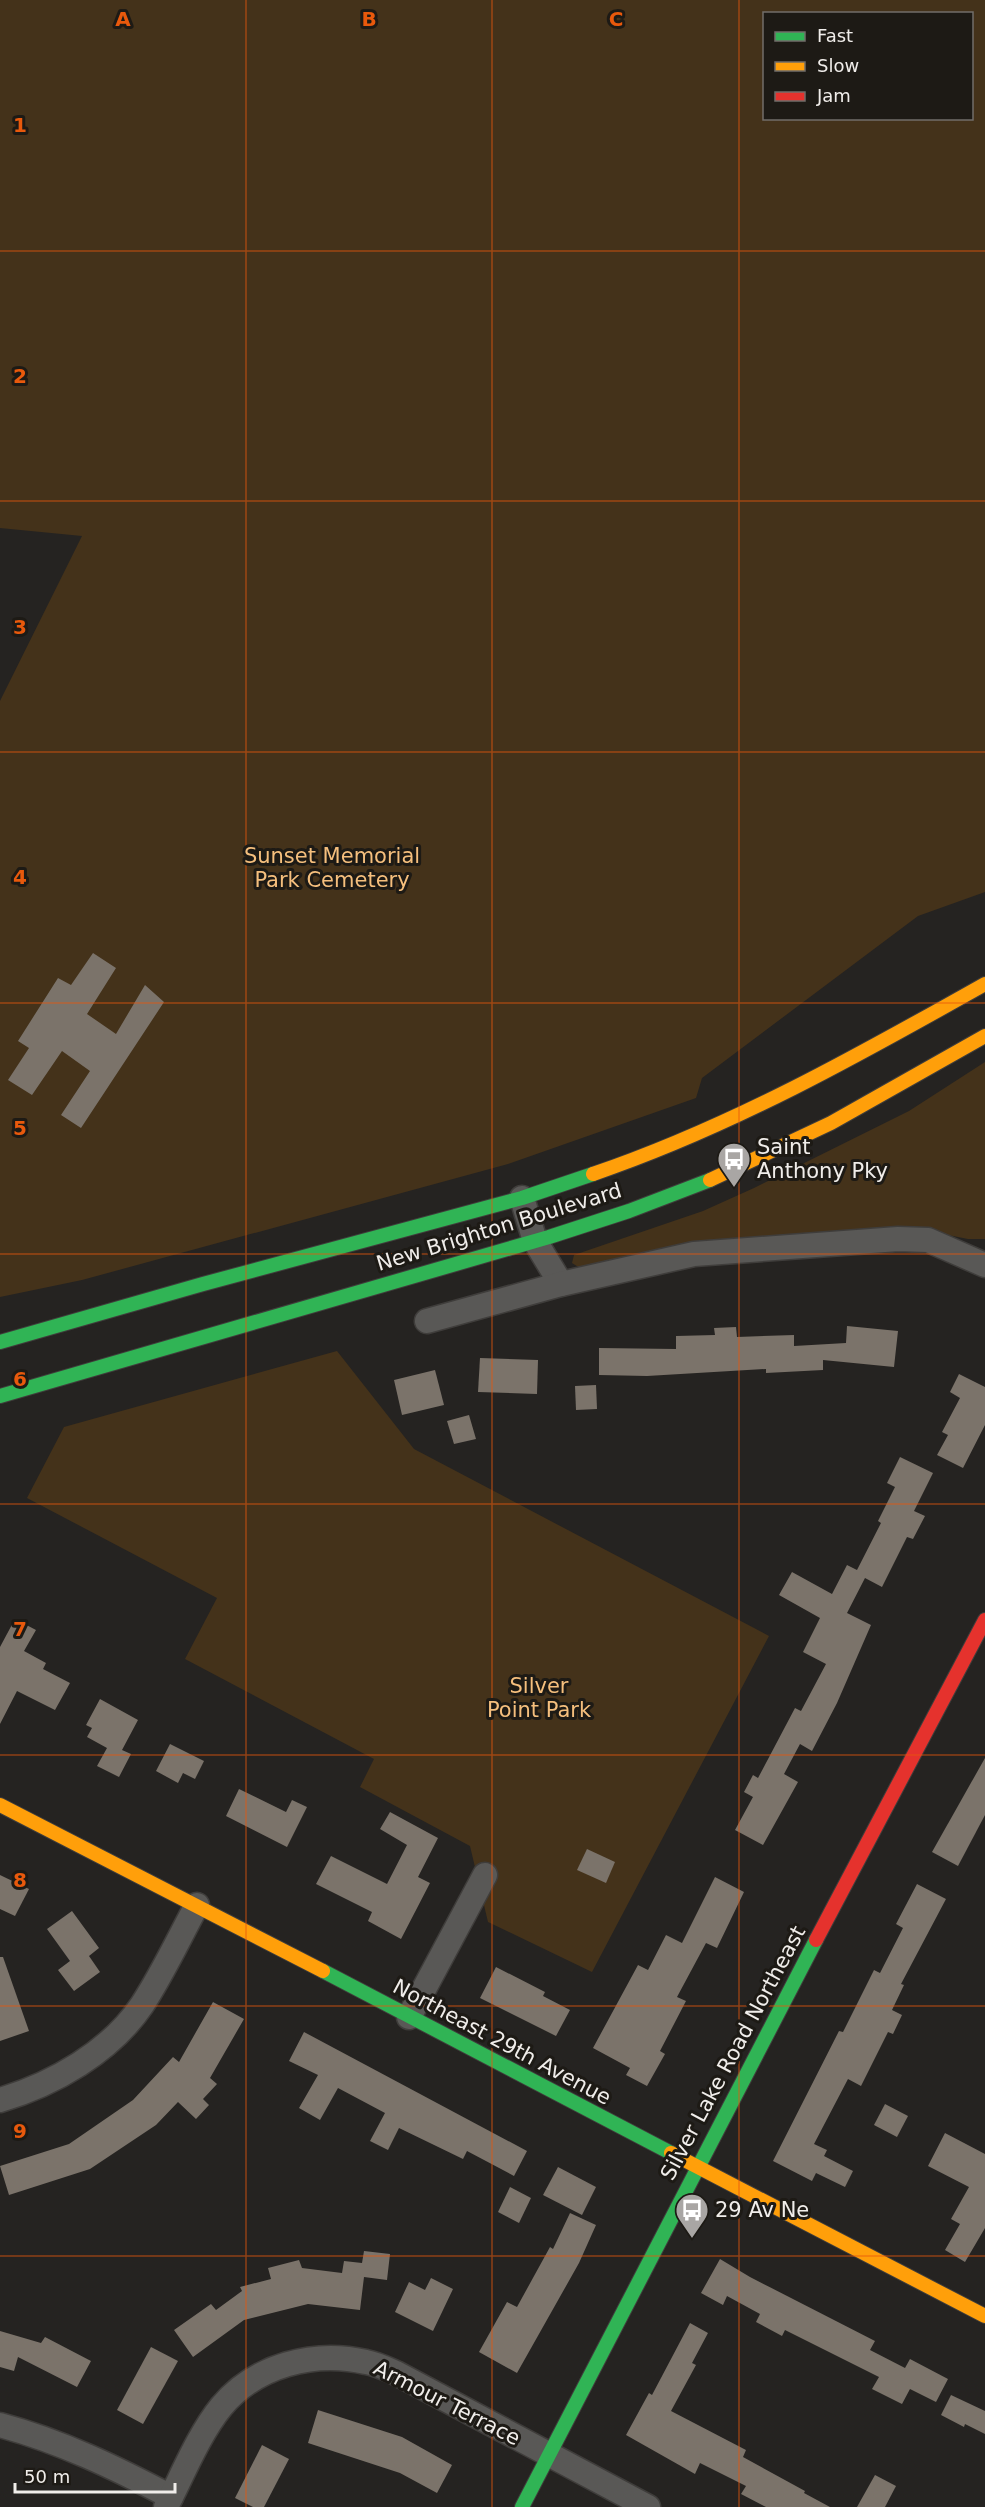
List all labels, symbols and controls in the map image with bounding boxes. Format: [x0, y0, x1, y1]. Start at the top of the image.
text: A [115, 7, 131, 31]
text: B [361, 7, 377, 31]
text: C [609, 7, 623, 31]
legend [763, 12, 973, 120]
text: Fast [817, 25, 853, 46]
text: Slow [817, 55, 859, 76]
text: Jam [816, 85, 851, 106]
text: 1 [13, 113, 27, 137]
text: 2 [13, 364, 27, 388]
text: 3 [13, 615, 27, 639]
park label: Sunset Memorial Park Cemetery [244, 844, 420, 892]
text: 4 [13, 865, 27, 889]
text: 5 [13, 1116, 27, 1140]
place label: Saint Anthony Pky [757, 1135, 888, 1183]
bus stop icon: Saint Anthony Pky [716, 1141, 752, 1188]
street label: New Brighton Boulevard [373, 1178, 625, 1276]
text: 6 [13, 1367, 27, 1391]
text: 7 [13, 1617, 27, 1641]
park label: Silver Point Park [487, 1674, 592, 1722]
text: 8 [13, 1868, 27, 1892]
street label: Silver Lake Road Northeast [656, 1922, 810, 2184]
street label: Northeast 29th Avenue [389, 1974, 615, 2110]
text: 9 [13, 2119, 27, 2143]
bus stop icon: 29 Av Ne [674, 2192, 710, 2239]
place label: 29 Av Ne [715, 2198, 809, 2222]
street label: Armour Terrace [370, 2356, 524, 2450]
scale bar [15, 2456, 176, 2494]
text: 50 m [24, 2466, 70, 2487]

